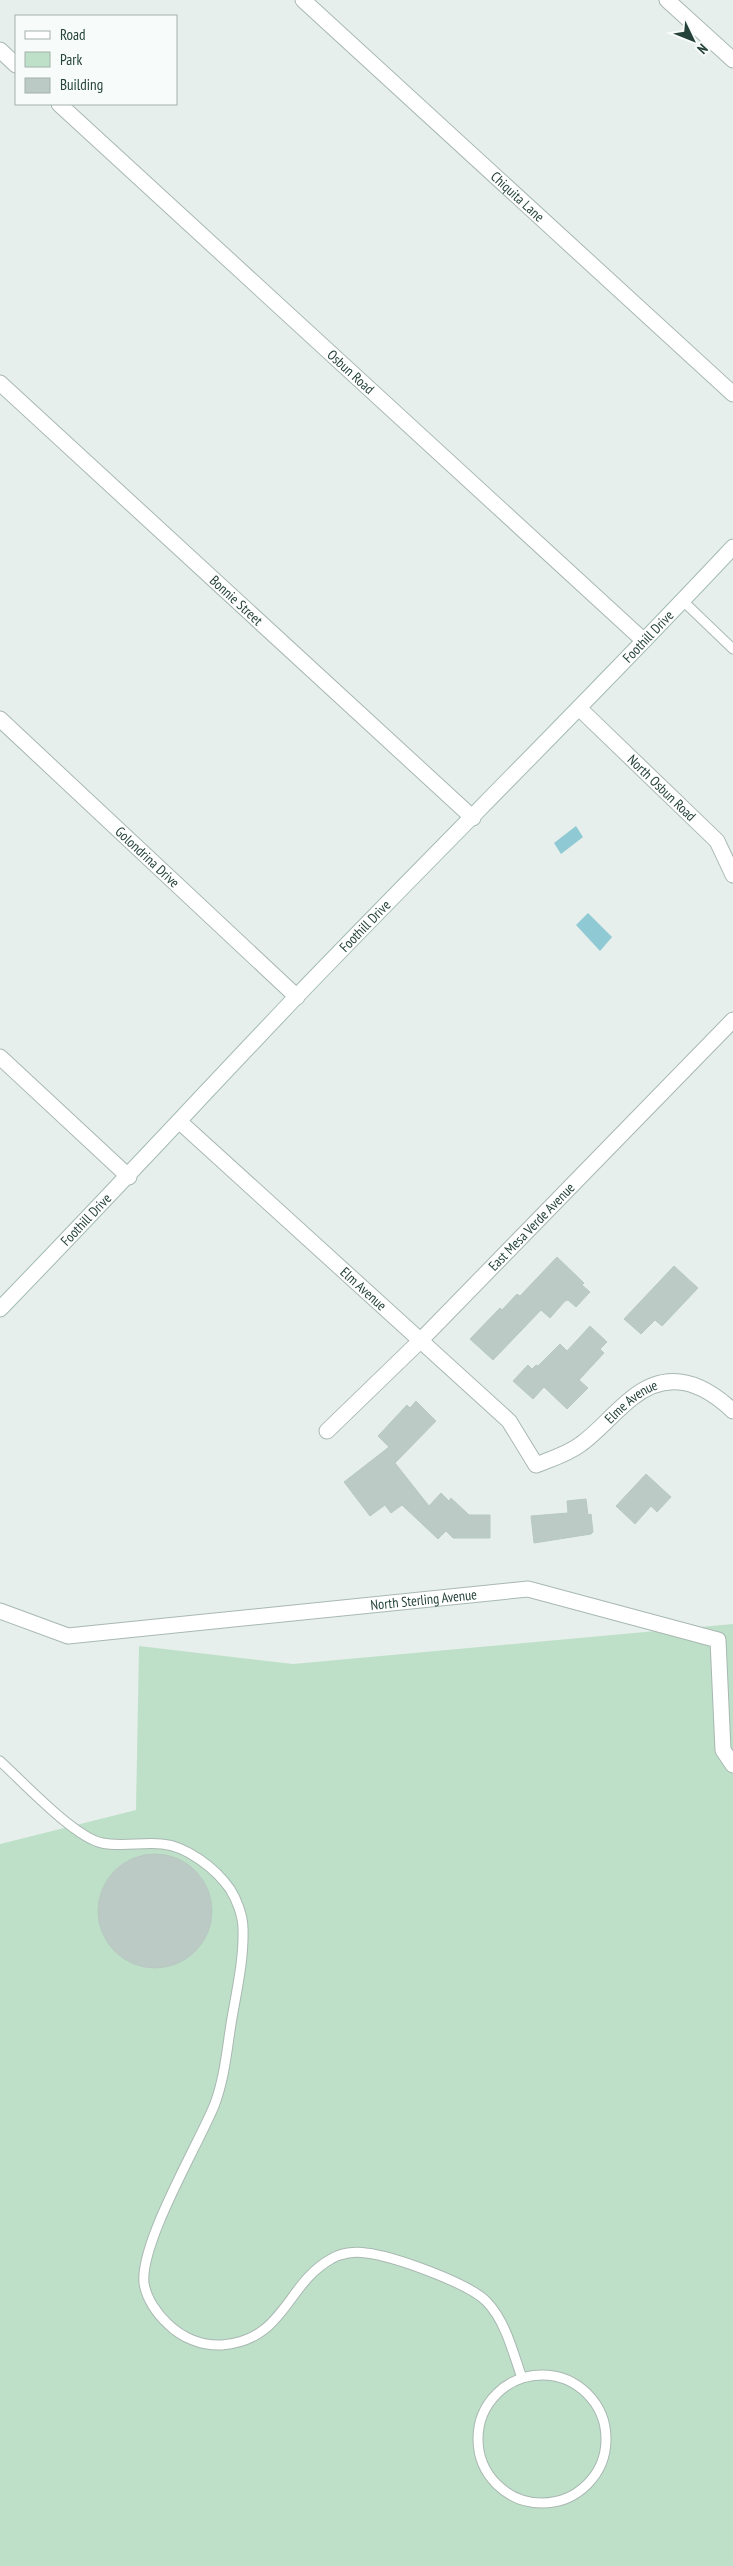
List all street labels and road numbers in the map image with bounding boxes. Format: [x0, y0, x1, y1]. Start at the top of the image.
street label: Chiquita Lane [487, 168, 548, 226]
street label: Osbun Road [323, 346, 378, 398]
street label: Bonnie Street [206, 571, 267, 629]
street label: Foothill Drive [619, 606, 678, 666]
street label: North Osbun Road [624, 751, 700, 825]
street label: Golondrina Drive [112, 823, 184, 892]
street label: Foothill Drive [335, 896, 394, 956]
street label: East Mesa Verde Avenue [484, 1179, 579, 1275]
street label: Foothill Drive [57, 1189, 115, 1250]
street label: Elm Avenue [337, 1263, 391, 1315]
street label: Elme Avenue [601, 1376, 660, 1427]
street label: North Sterling Avenue [370, 1585, 478, 1614]

